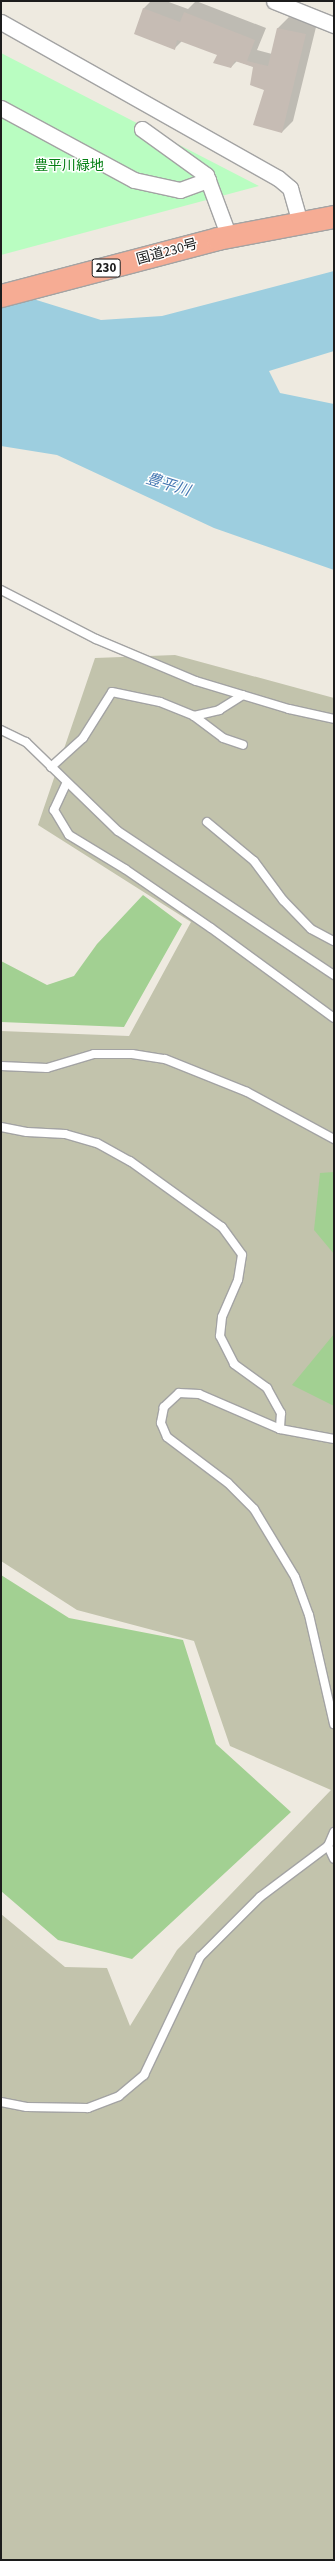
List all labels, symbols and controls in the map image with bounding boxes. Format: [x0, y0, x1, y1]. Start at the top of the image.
park label: 豊平川緑地 [34, 158, 104, 174]
street label: 国道230号 [134, 236, 200, 268]
road number: 230 [91, 257, 121, 279]
water label: 豊平川 [144, 470, 192, 500]

